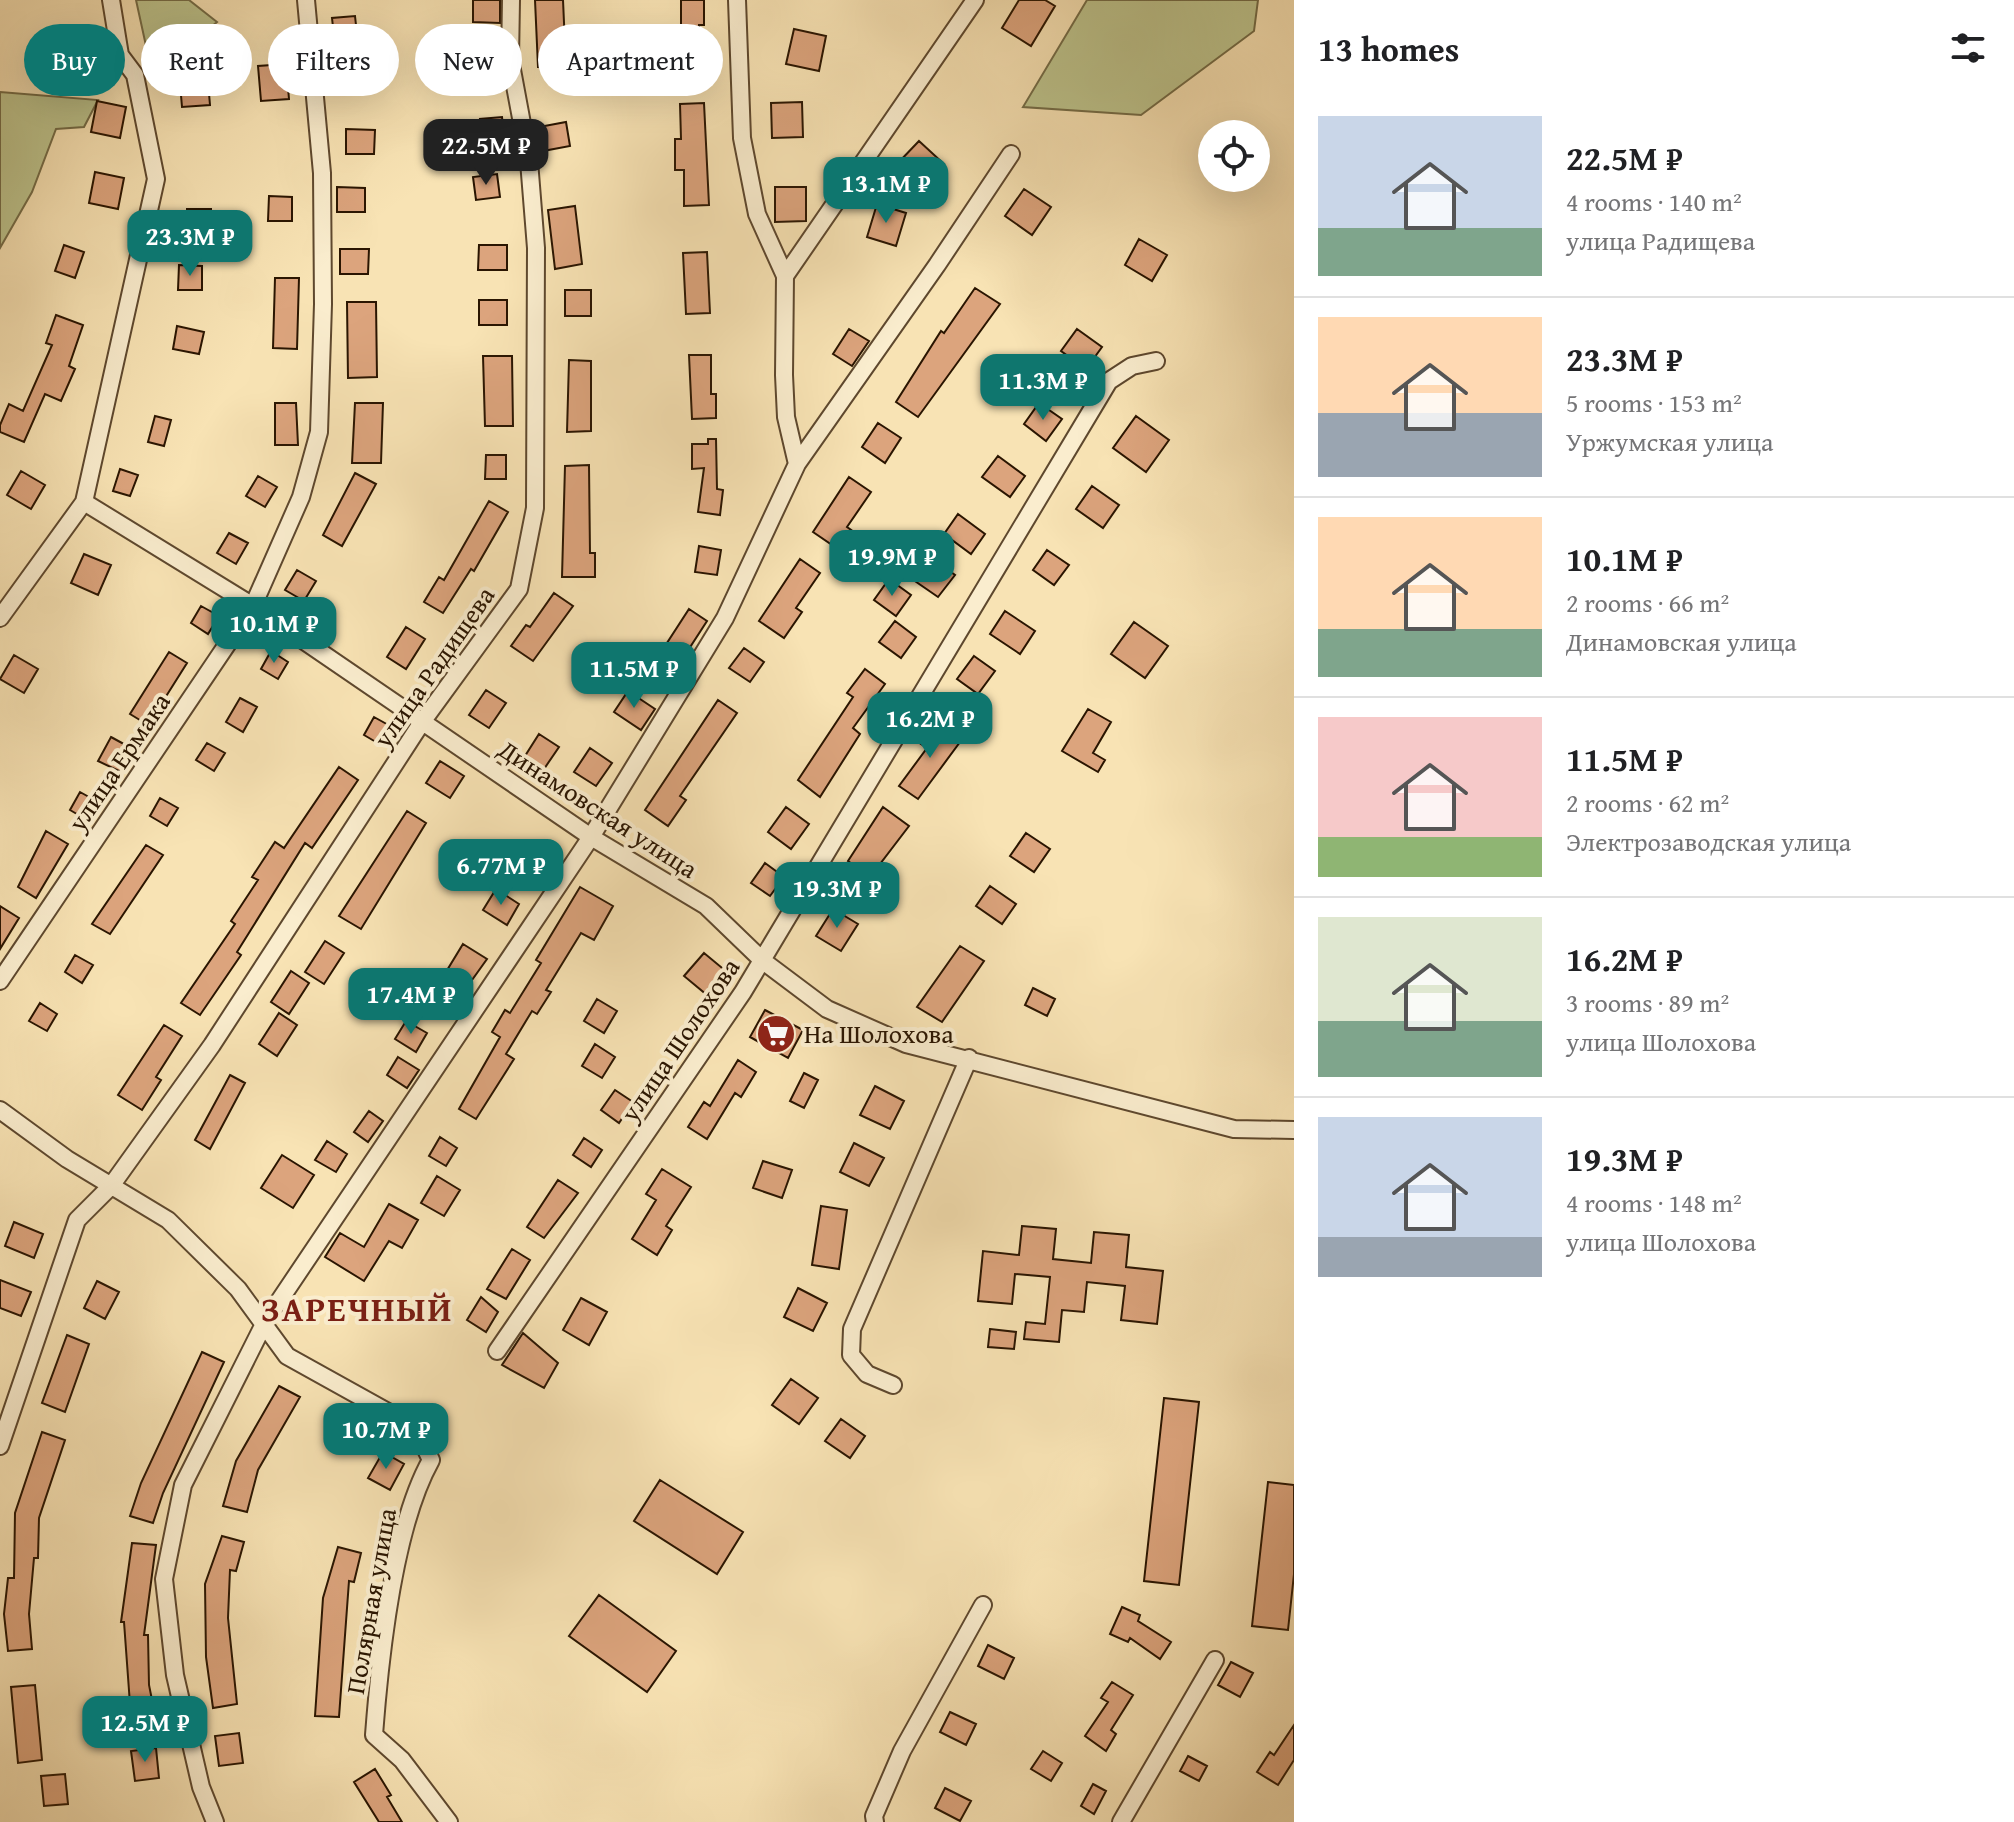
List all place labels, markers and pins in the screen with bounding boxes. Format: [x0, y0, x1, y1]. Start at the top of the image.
pin: 22.5M ₽ [412, 119, 560, 187]
pin: 13.1M ₽ [812, 157, 960, 225]
pin: 23.3M ₽ [116, 210, 264, 278]
pin: 11.3M ₽ [969, 354, 1117, 422]
pin: 19.9M ₽ [818, 530, 966, 598]
pin: 10.1M ₽ [200, 597, 348, 665]
pin: 11.5M ₽ [560, 642, 708, 710]
pin: 16.2M ₽ [856, 692, 1004, 760]
pin: 6.77M ₽ [427, 839, 575, 907]
pin: 19.3M ₽ [763, 862, 911, 930]
pin: 17.4M ₽ [337, 968, 485, 1036]
supermarket icon: На Шолохова [755, 1013, 797, 1055]
place label: На Шолохова [804, 1014, 954, 1053]
pin: 10.7M ₽ [312, 1403, 460, 1471]
pin: 12.5M ₽ [71, 1696, 219, 1764]

